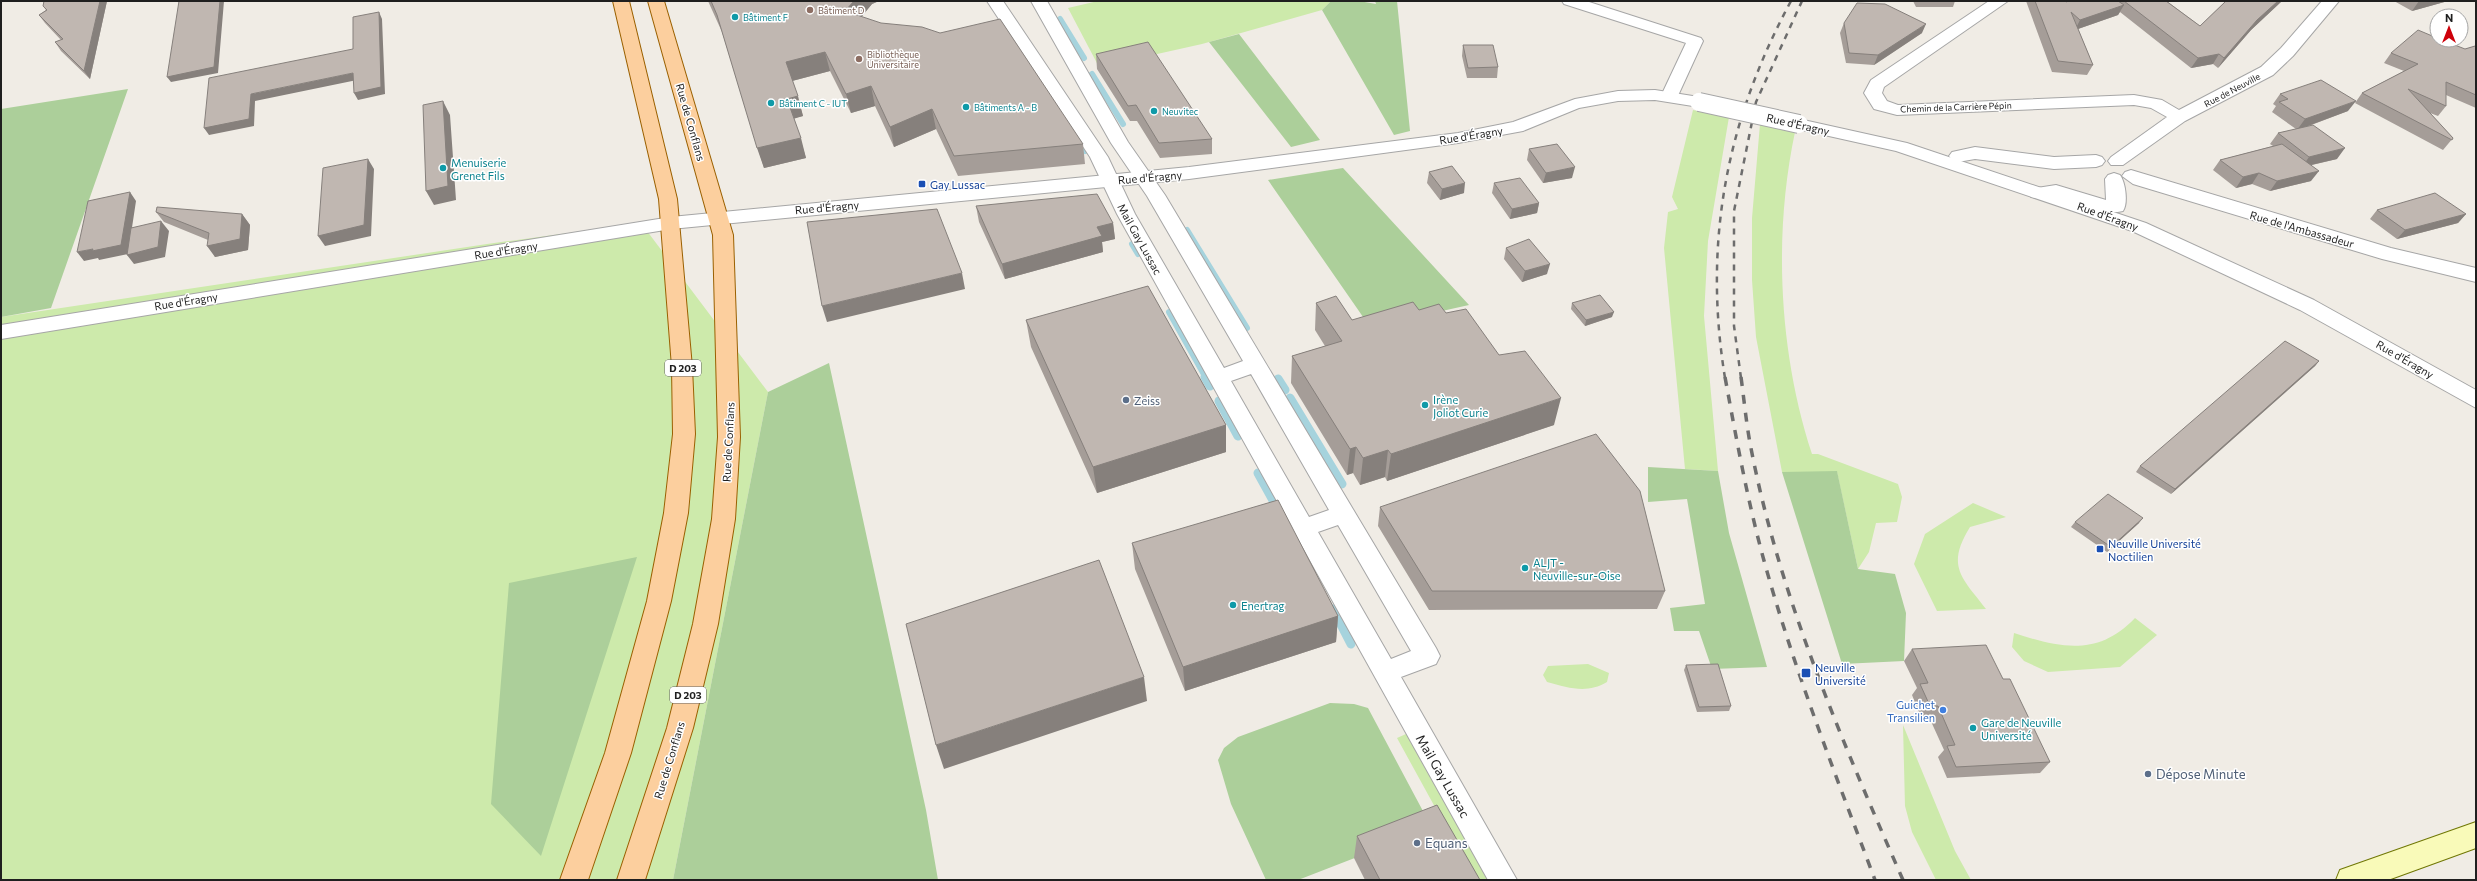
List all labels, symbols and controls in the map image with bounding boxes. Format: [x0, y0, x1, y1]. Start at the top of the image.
marker: Bâtiment D [805, 5, 815, 15]
place label: Bâtiment D [818, 5, 865, 16]
north arrow [2429, 8, 2469, 48]
text: N [2445, 11, 2453, 24]
marker: Bâtiment F [730, 12, 740, 22]
place label: Bâtiment F [743, 12, 788, 23]
place label: Bibliothèque Universitaire [867, 49, 919, 70]
marker: Bibliothèque Universitaire [854, 54, 864, 64]
street label: Rue de Neuville [2202, 70, 2262, 109]
street label: Rue de Conflans [674, 82, 708, 162]
marker: Bâtiment C - IUT [766, 98, 776, 108]
place label: Bâtiment C - IUT [779, 98, 847, 109]
street label: Chemin de la Carrière Pépin [1900, 100, 2012, 114]
marker: Bâtiments A - B [961, 102, 971, 112]
place label: Bâtiments A - B [974, 102, 1037, 113]
marker: Neuvitec [1149, 106, 1159, 116]
place label: Neuvitec [1162, 106, 1199, 117]
street label: Rue d'Éragny [1765, 109, 1831, 138]
street label: Rue d'Éragny [1438, 123, 1504, 146]
place label: Menuiserie Grenet Fils [451, 156, 507, 182]
marker: Menuiserie Grenet Fils [438, 163, 448, 173]
street label: Rue d'Éragny [1117, 167, 1183, 186]
place label: Gay Lussac [930, 178, 985, 191]
marker: Gay Lussac [917, 179, 927, 189]
street label: Rue d'Éragny [794, 197, 860, 216]
street label: Rue d'Éragny [2076, 198, 2141, 233]
street label: Mail Gay Lussac [1115, 201, 1165, 277]
street label: Rue de l'Ambassadeur [2248, 208, 2356, 250]
street label: Rue d'Éragny [473, 238, 539, 261]
street label: Rue d'Éragny [153, 289, 219, 312]
street label: Rue d'Éragny [2374, 336, 2437, 381]
road number: D 203 [665, 360, 701, 376]
place label: Irène Joliot Curie [1433, 393, 1488, 420]
place label: Zeiss [1134, 394, 1160, 407]
marker: Zeiss [1121, 395, 1131, 405]
marker: Irène Joliot Curie [1420, 400, 1430, 410]
street label: Rue de Conflans [719, 402, 737, 482]
place label: Neuville Université Noctilien [2108, 537, 2201, 563]
marker: Neuville Université Noctilien [2095, 544, 2105, 554]
place label: ALJT - Neuville-sur-Oise [1533, 556, 1621, 582]
marker: ALJT - Neuville-sur-Oise [1520, 563, 1530, 573]
place label: Enertrag [1241, 599, 1285, 612]
marker: Enertrag [1228, 600, 1238, 610]
place label: Neuville Université [1815, 661, 1866, 687]
marker: Neuville Université [1800, 667, 1812, 679]
road number: D 203 [670, 687, 706, 703]
place label: Guichet Transilien [1887, 698, 1935, 724]
marker: Guichet Transilien [1938, 705, 1948, 715]
place label: Gare de Neuville Université [1981, 716, 2061, 742]
street label: Rue de Conflans [651, 720, 687, 800]
marker: Gare de Neuville Université [1968, 723, 1978, 733]
street label: Mail Gay Lussac [1413, 732, 1473, 820]
place label: Dépose Minute [2156, 766, 2246, 782]
marker: Dépose Minute [2143, 769, 2153, 779]
place label: Equans [1425, 835, 1468, 851]
marker: Equans [1412, 838, 1422, 848]

